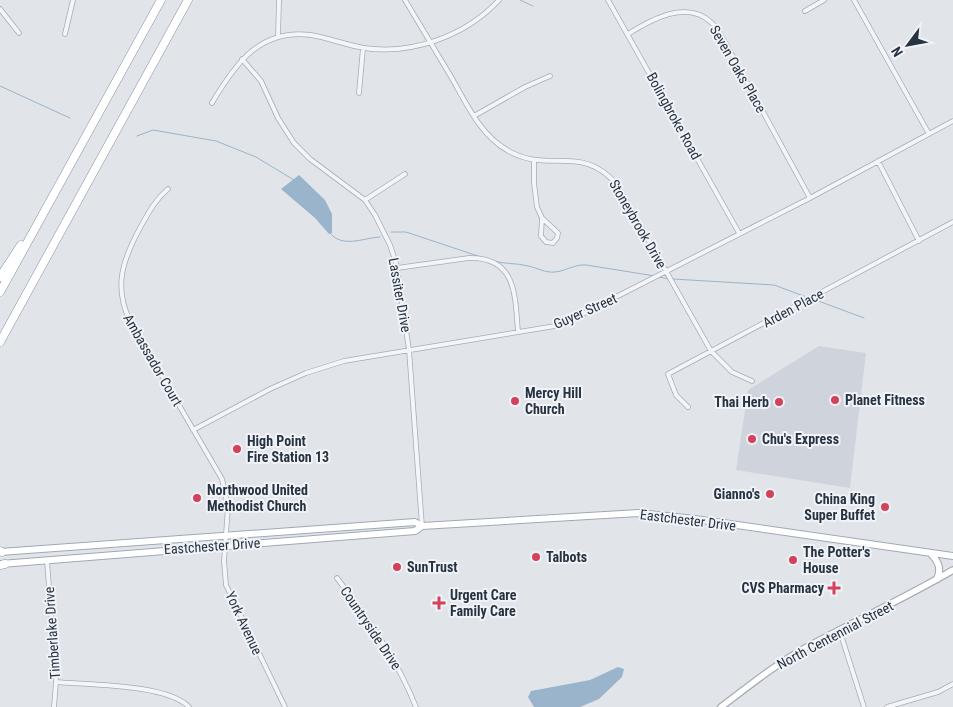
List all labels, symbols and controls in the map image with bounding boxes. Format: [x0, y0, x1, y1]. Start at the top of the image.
north arrow [883, 20, 933, 70]
street label: Seven Oaks Place [707, 23, 770, 116]
text: N [888, 44, 906, 60]
street label: Bolingbroke Road [644, 70, 704, 162]
street label: Stoneybrook Drive [606, 177, 670, 272]
street label: Lassiter Drive [386, 256, 415, 334]
street label: Arden Place [760, 285, 826, 331]
street label: Guyer Street [551, 290, 619, 332]
street label: Ambassador Court [120, 311, 186, 409]
place label: Mercy Hill Church [525, 385, 582, 417]
place label: Planet Fitness [845, 392, 925, 408]
place label: Thai Herb [714, 394, 769, 410]
marker: Planet Fitness [829, 394, 841, 406]
marker: Mercy Hill Church [509, 395, 521, 407]
marker: Thai Herb [773, 396, 785, 408]
place label: Chu's Express [762, 431, 839, 447]
place label: High Point Fire Station 13 [247, 433, 329, 465]
marker: Chu's Express [746, 433, 758, 445]
marker: High Point Fire Station 13 [231, 443, 243, 455]
place label: Northwood United Methodist Church [207, 482, 308, 514]
place label: Gianno's [714, 486, 760, 502]
marker: Gianno's [764, 488, 776, 500]
place label: China King Super Buffet [804, 491, 875, 523]
marker: Northwood United Methodist Church [191, 492, 203, 504]
marker: China King Super Buffet [879, 501, 891, 513]
street label: Eastchester Drive [639, 506, 737, 534]
street label: Eastchester Drive [163, 535, 261, 557]
place label: The Potter's House [803, 544, 870, 576]
place label: Talbots [546, 549, 587, 565]
marker: Talbots [530, 551, 542, 563]
marker: The Potter's House [787, 554, 799, 566]
place label: SunTrust [407, 559, 458, 575]
marker: SunTrust [391, 561, 403, 573]
place label: CVS Pharmacy [741, 580, 825, 596]
marker: CVS Pharmacy [828, 582, 840, 594]
street label: Countryside Drive [337, 583, 405, 673]
street label: Timberlake Drive [41, 586, 63, 680]
place label: Urgent Care Family Care [450, 587, 517, 619]
street label: York Avenue [222, 589, 266, 658]
marker: Urgent Care Family Care [432, 596, 446, 610]
street label: North Centennial Street [774, 598, 896, 672]

